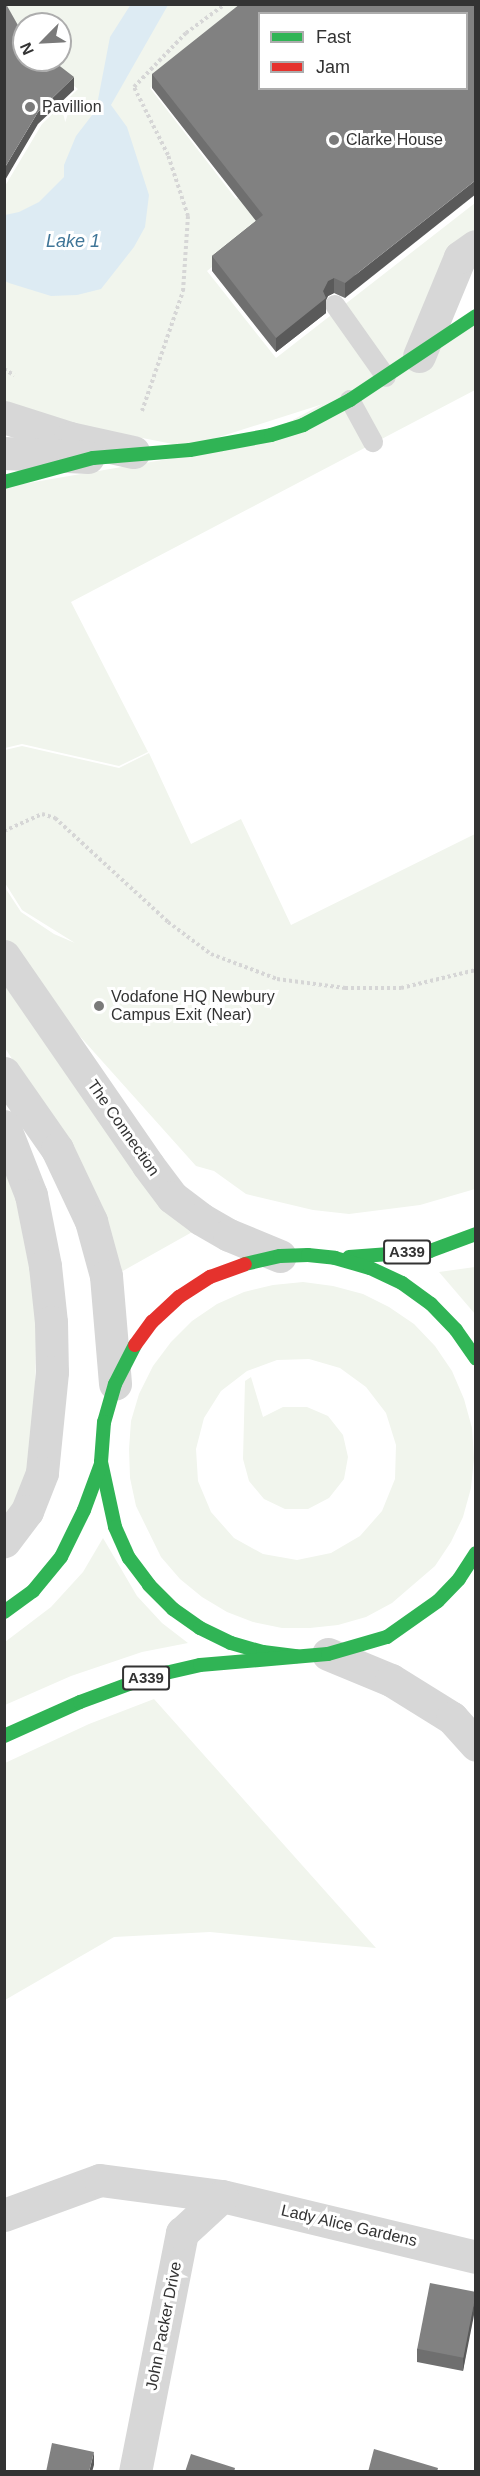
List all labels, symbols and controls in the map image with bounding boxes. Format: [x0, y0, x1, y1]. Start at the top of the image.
north arrow [12, 12, 72, 72]
legend [258, 12, 468, 90]
text: Fast [316, 27, 351, 47]
text: N [17, 40, 37, 57]
text: Jam [316, 57, 350, 77]
place label: Pavillion [42, 97, 102, 117]
marker: Pavillion [23, 100, 37, 114]
place label: Clarke House [346, 130, 443, 150]
marker: Clarke House [327, 133, 341, 147]
water label: Lake 1 [46, 230, 100, 252]
place label: Vodafone HQ Newbury Campus Exit (Near) [111, 987, 275, 1025]
marker: Vodafone HQ Newbury Campus Exit (Near) [92, 999, 106, 1013]
street label: The Connection [83, 1076, 163, 1180]
road number: A339 [383, 1240, 431, 1264]
road number: A339 [122, 1666, 170, 1690]
street label: Lady Alice Gardens [279, 2201, 419, 2251]
street label: John Packer Drive [142, 2260, 186, 2392]

